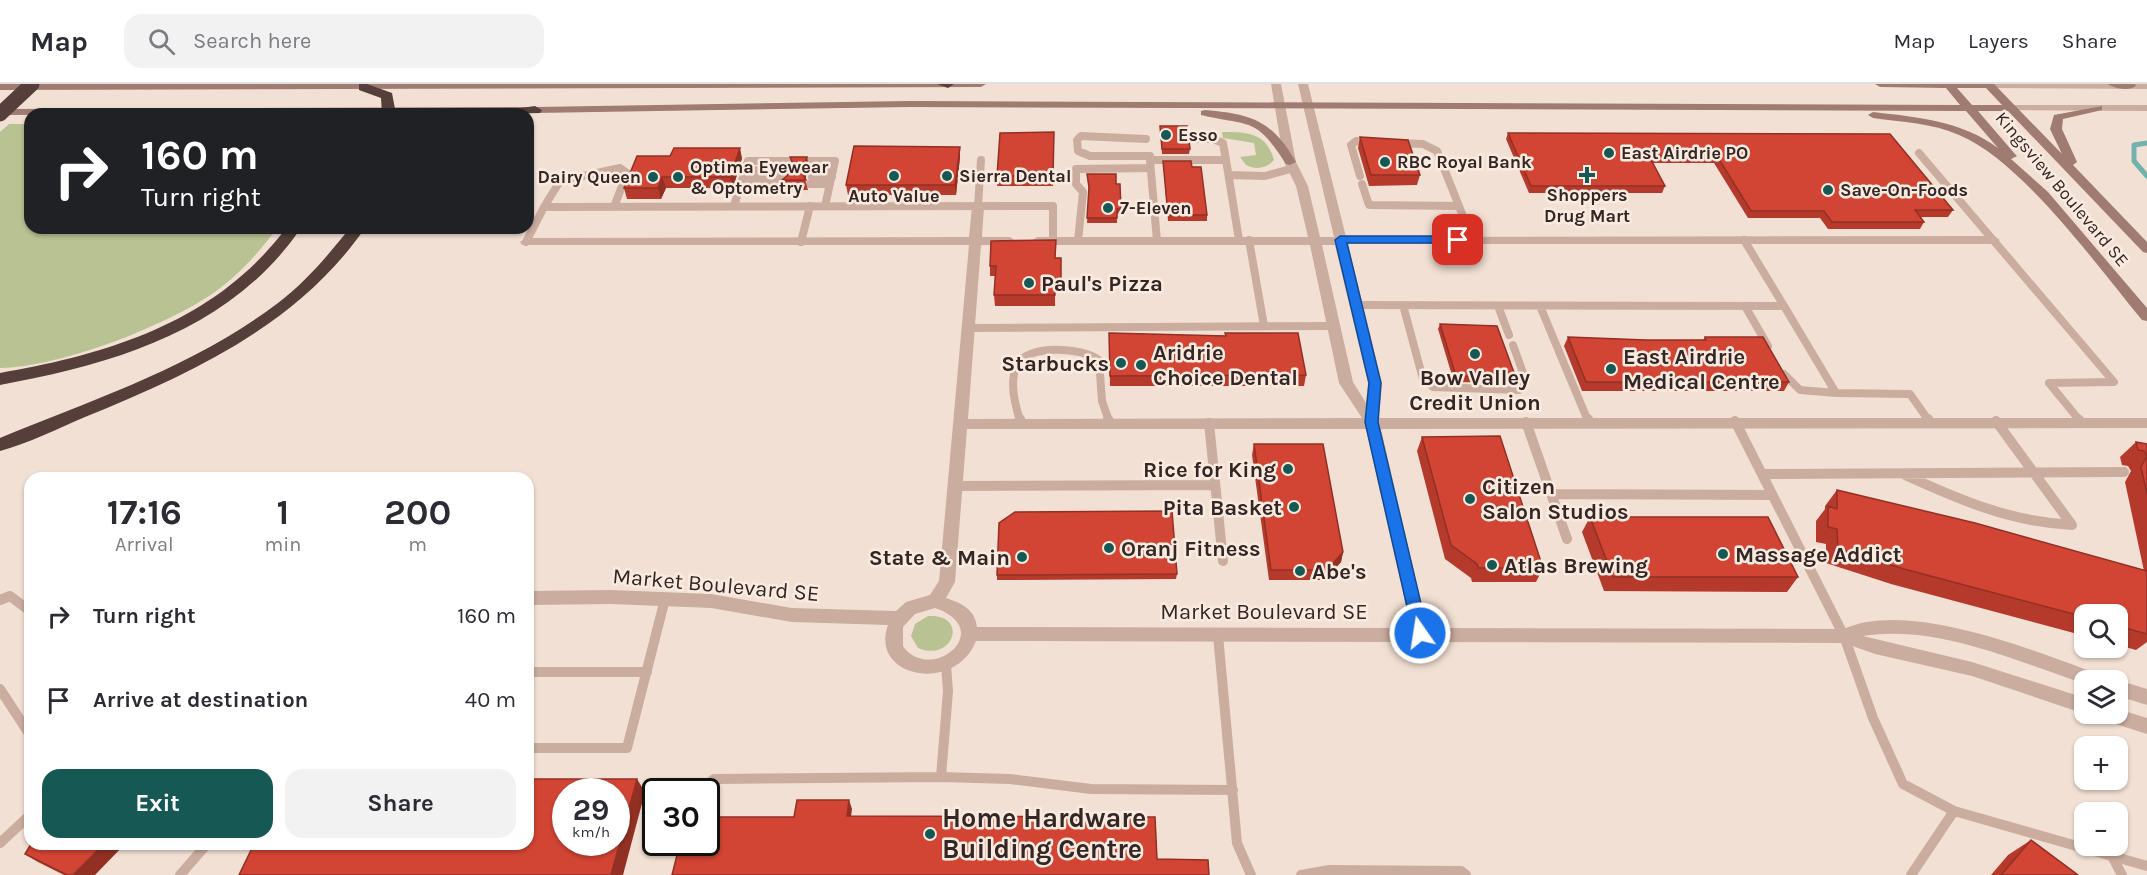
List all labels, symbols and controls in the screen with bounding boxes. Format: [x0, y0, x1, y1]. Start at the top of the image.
search box [124, 14, 544, 68]
text: Map [30, 25, 88, 58]
icon: search [145, 25, 178, 58]
text: Search here [193, 28, 311, 54]
text: Map [1893, 29, 1935, 53]
text: Layers [1968, 29, 2029, 53]
text: Share [2062, 29, 2117, 53]
street label: Kingsview Boulevard SE [1991, 107, 2133, 271]
place label: Esso [1178, 124, 1218, 146]
marker: Esso [1159, 128, 1173, 142]
text: 160 m [141, 130, 259, 180]
icon: right [42, 132, 120, 210]
place label: East Airdrie PO [1621, 142, 1748, 164]
marker: East Airdrie PO [1602, 146, 1616, 160]
place label: RBC Royal Bank [1397, 151, 1532, 173]
marker: RBC Royal Bank [1378, 155, 1392, 169]
place label: Optima Eyewear & Optometry [690, 156, 828, 199]
place label: Sierra Dental [959, 165, 1071, 187]
place label: Dairy Queen [538, 166, 641, 188]
marker: Shoppers Drug Mart [1580, 168, 1594, 182]
marker: Auto Value [887, 169, 901, 183]
marker: Sierra Dental [940, 169, 954, 183]
marker: Dairy Queen [646, 170, 660, 184]
marker: Optima Eyewear & Optometry [671, 170, 685, 184]
place label: Save-On-Foods [1840, 179, 1968, 201]
text: Turn right [141, 181, 261, 213]
marker: Save-On-Foods [1821, 183, 1835, 197]
place label: Shoppers Drug Mart [1544, 184, 1630, 227]
place label: Auto Value [848, 185, 940, 207]
place label: 7-Eleven [1120, 197, 1191, 219]
marker: 7-Eleven [1101, 201, 1115, 215]
pin [1432, 214, 1483, 265]
icon: arrive [1441, 223, 1474, 256]
place label: Paul's Pizza [1041, 271, 1163, 297]
marker: Paul's Pizza [1022, 276, 1036, 290]
place label: Aridrie Choice Dental [1153, 340, 1298, 391]
place label: East Airdrie Medical Centre [1623, 344, 1780, 395]
marker: Bow Valley Credit Union [1468, 347, 1482, 361]
place label: Starbucks [1001, 351, 1109, 377]
marker: Starbucks [1114, 356, 1128, 370]
marker: Aridrie Choice Dental [1134, 358, 1148, 372]
marker: East Airdrie Medical Centre [1604, 362, 1618, 376]
place label: Bow Valley Credit Union [1409, 365, 1541, 416]
place label: Rice for King [1143, 457, 1276, 483]
marker: Rice for King [1281, 462, 1295, 476]
place label: Citizen Salon Studios [1482, 474, 1629, 525]
text: 17:16 [107, 491, 182, 533]
text: 1 [276, 491, 289, 533]
text: 200 [384, 491, 451, 533]
marker: Citizen Salon Studios [1463, 492, 1477, 506]
place label: Pita Basket [1163, 495, 1282, 521]
marker: Pita Basket [1287, 500, 1301, 514]
text: Arrival [115, 533, 174, 556]
text: min [265, 533, 301, 556]
text: m [408, 533, 427, 556]
place label: Oranj Fitness [1121, 536, 1261, 562]
marker: Oranj Fitness [1102, 541, 1116, 555]
place label: Massage Addict [1735, 542, 1902, 568]
place label: State & Main [869, 545, 1010, 571]
marker: Massage Addict [1716, 547, 1730, 561]
marker: State & Main [1015, 550, 1029, 564]
place label: Atlas Brewing [1504, 553, 1648, 579]
marker: Atlas Brewing [1485, 558, 1499, 572]
place label: Abe's [1312, 559, 1366, 585]
street label: Market Boulevard SE [611, 563, 820, 607]
marker: Abe's [1293, 564, 1307, 578]
street label: Market Boulevard SE [1160, 599, 1368, 625]
icon: right [42, 600, 75, 633]
position arrow [1388, 601, 1452, 665]
text: Turn right [93, 603, 196, 629]
text: 160 m [457, 603, 516, 629]
map controls [2074, 604, 2128, 856]
button: search [2074, 604, 2128, 658]
button: layers [2074, 670, 2128, 724]
icon: arrive [42, 684, 75, 717]
text: Arrive at destination [93, 687, 308, 713]
text: 40 m [465, 687, 516, 713]
button: + [2074, 736, 2128, 790]
button: Exit [42, 769, 273, 838]
button: Share [285, 769, 516, 838]
speed limit sign: 30 [642, 778, 720, 856]
text: 29 [573, 792, 609, 828]
place label: Home Hardware Building Centre [942, 802, 1146, 865]
button: − [2074, 802, 2128, 856]
text: km/h [572, 823, 610, 841]
marker: Home Hardware Building Centre [923, 827, 937, 841]

